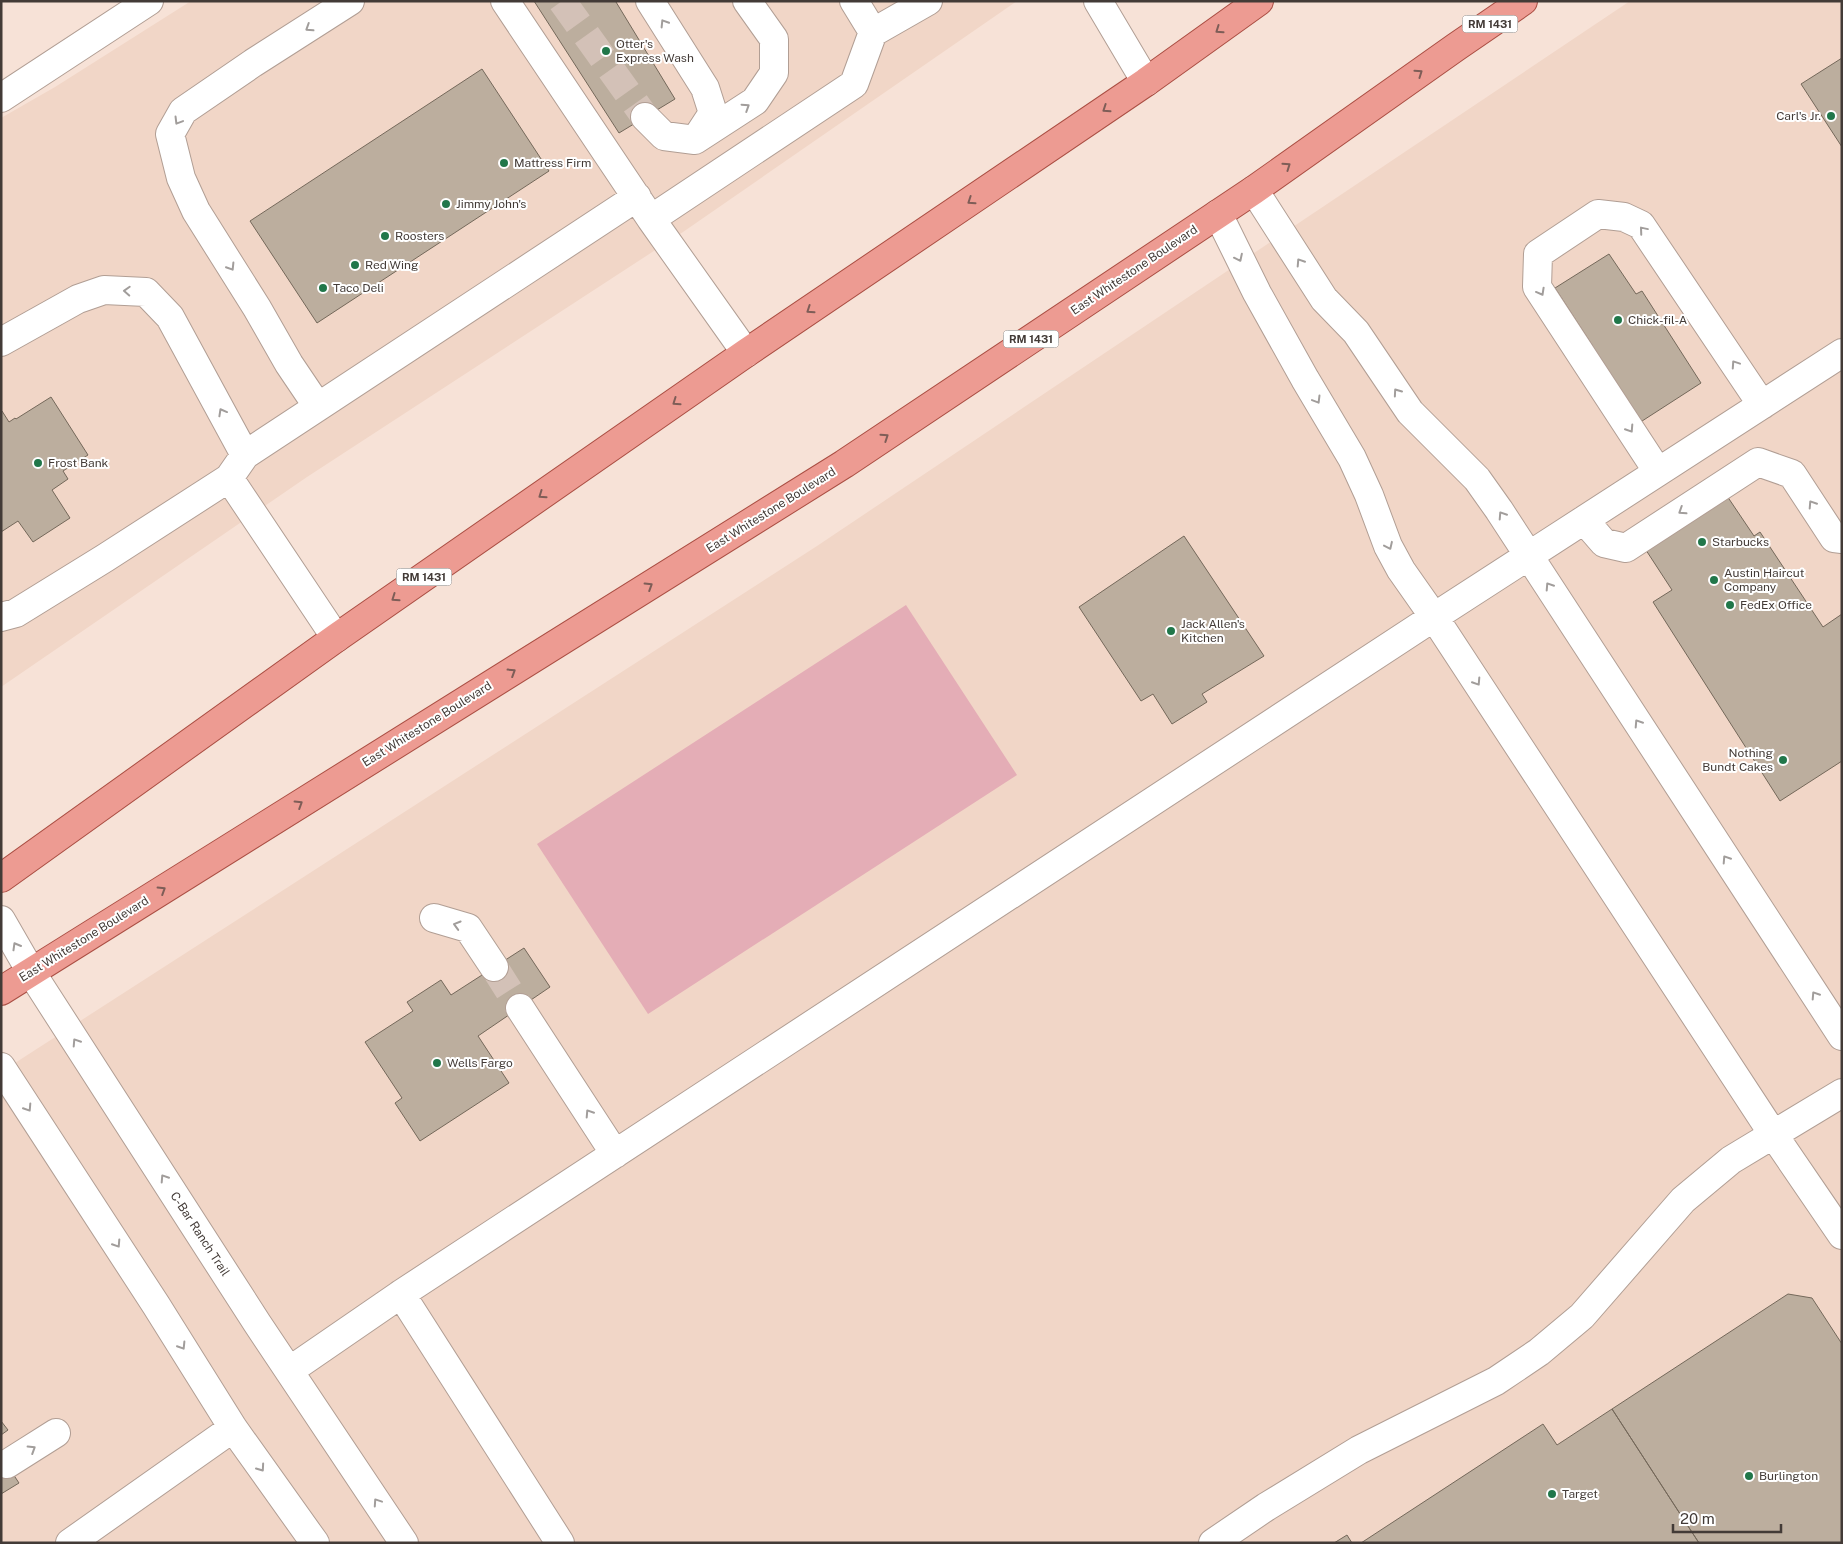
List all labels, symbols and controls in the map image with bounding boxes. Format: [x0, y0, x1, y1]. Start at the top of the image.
road number: RM 1431 [1462, 15, 1518, 32]
one-way arrow [661, 19, 670, 29]
one-way arrow [305, 21, 314, 31]
one-way arrow [1216, 24, 1225, 32]
place label: Otter's Express Wash [616, 37, 694, 65]
marker: Otter's Express Wash [600, 45, 612, 57]
one-way arrow [1413, 70, 1423, 79]
one-way arrow [1102, 103, 1112, 112]
one-way arrow [740, 104, 749, 114]
place label: Carl's Jr. [1776, 109, 1821, 123]
marker: Carl's Jr. [1825, 110, 1837, 122]
one-way arrow [174, 116, 184, 125]
place label: Mattress Firm [514, 156, 591, 170]
marker: Mattress Firm [498, 157, 510, 169]
one-way arrow [1281, 163, 1290, 173]
one-way arrow [968, 195, 977, 204]
place label: Jimmy John's [456, 197, 526, 211]
marker: Jimmy John's [440, 198, 452, 210]
street label: East Whitestone Boulevard [1068, 222, 1200, 318]
one-way arrow [1640, 227, 1649, 236]
place label: Roosters [395, 229, 444, 243]
marker: Roosters [379, 230, 391, 242]
one-way arrow [1233, 253, 1244, 262]
place label: Red Wing [365, 258, 418, 272]
one-way arrow [1297, 258, 1307, 267]
marker: Red Wing [349, 259, 361, 271]
one-way arrow [225, 261, 234, 270]
place label: Taco Deli [333, 281, 384, 295]
marker: Taco Deli [317, 282, 329, 294]
one-way arrow [122, 286, 130, 296]
one-way arrow [1535, 287, 1545, 296]
one-way arrow [806, 304, 816, 313]
place label: Chick-fil-A [1628, 313, 1688, 327]
marker: Chick-fil-A [1612, 314, 1624, 326]
road number: RM 1431 [1004, 330, 1058, 348]
one-way arrow [1732, 361, 1741, 370]
one-way arrow [1394, 388, 1403, 398]
one-way arrow [1311, 395, 1321, 404]
one-way arrow [672, 396, 682, 405]
one-way arrow [218, 409, 228, 418]
one-way arrow [1623, 423, 1633, 432]
one-way arrow [879, 434, 888, 443]
place label: Frost Bank [48, 456, 109, 470]
marker: Frost Bank [32, 457, 44, 469]
street label: East Whitestone Boulevard [704, 464, 838, 556]
one-way arrow [539, 489, 548, 498]
one-way arrow [1808, 500, 1818, 509]
one-way arrow [1678, 505, 1687, 515]
one-way arrow [1499, 511, 1508, 520]
place label: Starbucks [1712, 535, 1769, 549]
marker: Starbucks [1696, 536, 1708, 548]
one-way arrow [1382, 541, 1393, 550]
place label: Austin Haircut Company [1724, 566, 1805, 594]
road number: RM 1431 [396, 568, 452, 586]
marker: Austin Haircut Company [1708, 574, 1720, 586]
one-way arrow [644, 582, 653, 592]
one-way arrow [1546, 583, 1555, 592]
one-way arrow [391, 592, 400, 601]
place label: FedEx Office [1740, 598, 1812, 612]
marker: FedEx Office [1724, 599, 1736, 611]
place label: Jack Allen's Kitchen [1181, 617, 1245, 645]
marker: Jack Allen's Kitchen [1165, 625, 1177, 637]
one-way arrow [506, 668, 515, 678]
one-way arrow [1471, 676, 1480, 686]
street label: East Whitestone Boulevard [360, 678, 494, 770]
one-way arrow [1634, 719, 1644, 728]
place label: Nothing Bundt Cakes [1702, 746, 1773, 774]
marker: Nothing Bundt Cakes [1777, 754, 1789, 766]
one-way arrow [294, 800, 303, 810]
one-way arrow [1723, 855, 1733, 864]
one-way arrow [156, 887, 165, 896]
street label: East Whitestone Boulevard [17, 893, 151, 985]
one-way arrow [452, 920, 461, 931]
one-way arrow [13, 942, 23, 951]
one-way arrow [1812, 991, 1821, 1000]
one-way arrow [73, 1038, 83, 1047]
place label: Wells Fargo [447, 1056, 513, 1070]
marker: Wells Fargo [431, 1057, 443, 1069]
one-way arrow [22, 1102, 31, 1112]
one-way arrow [586, 1109, 595, 1119]
one-way arrow [161, 1175, 170, 1184]
street label: C-Bar Ranch Trail [168, 1189, 233, 1279]
one-way arrow [110, 1239, 120, 1248]
one-way arrow [176, 1340, 185, 1350]
one-way arrow [26, 1446, 35, 1455]
one-way arrow [255, 1462, 265, 1471]
place label: Burlington [1759, 1469, 1818, 1483]
marker: Burlington [1743, 1470, 1755, 1482]
place label: Target [1562, 1487, 1598, 1501]
marker: Target [1546, 1488, 1558, 1500]
one-way arrow [374, 1498, 383, 1508]
scale bar [1673, 1502, 1780, 1534]
text: 20 m [1680, 1510, 1715, 1527]

